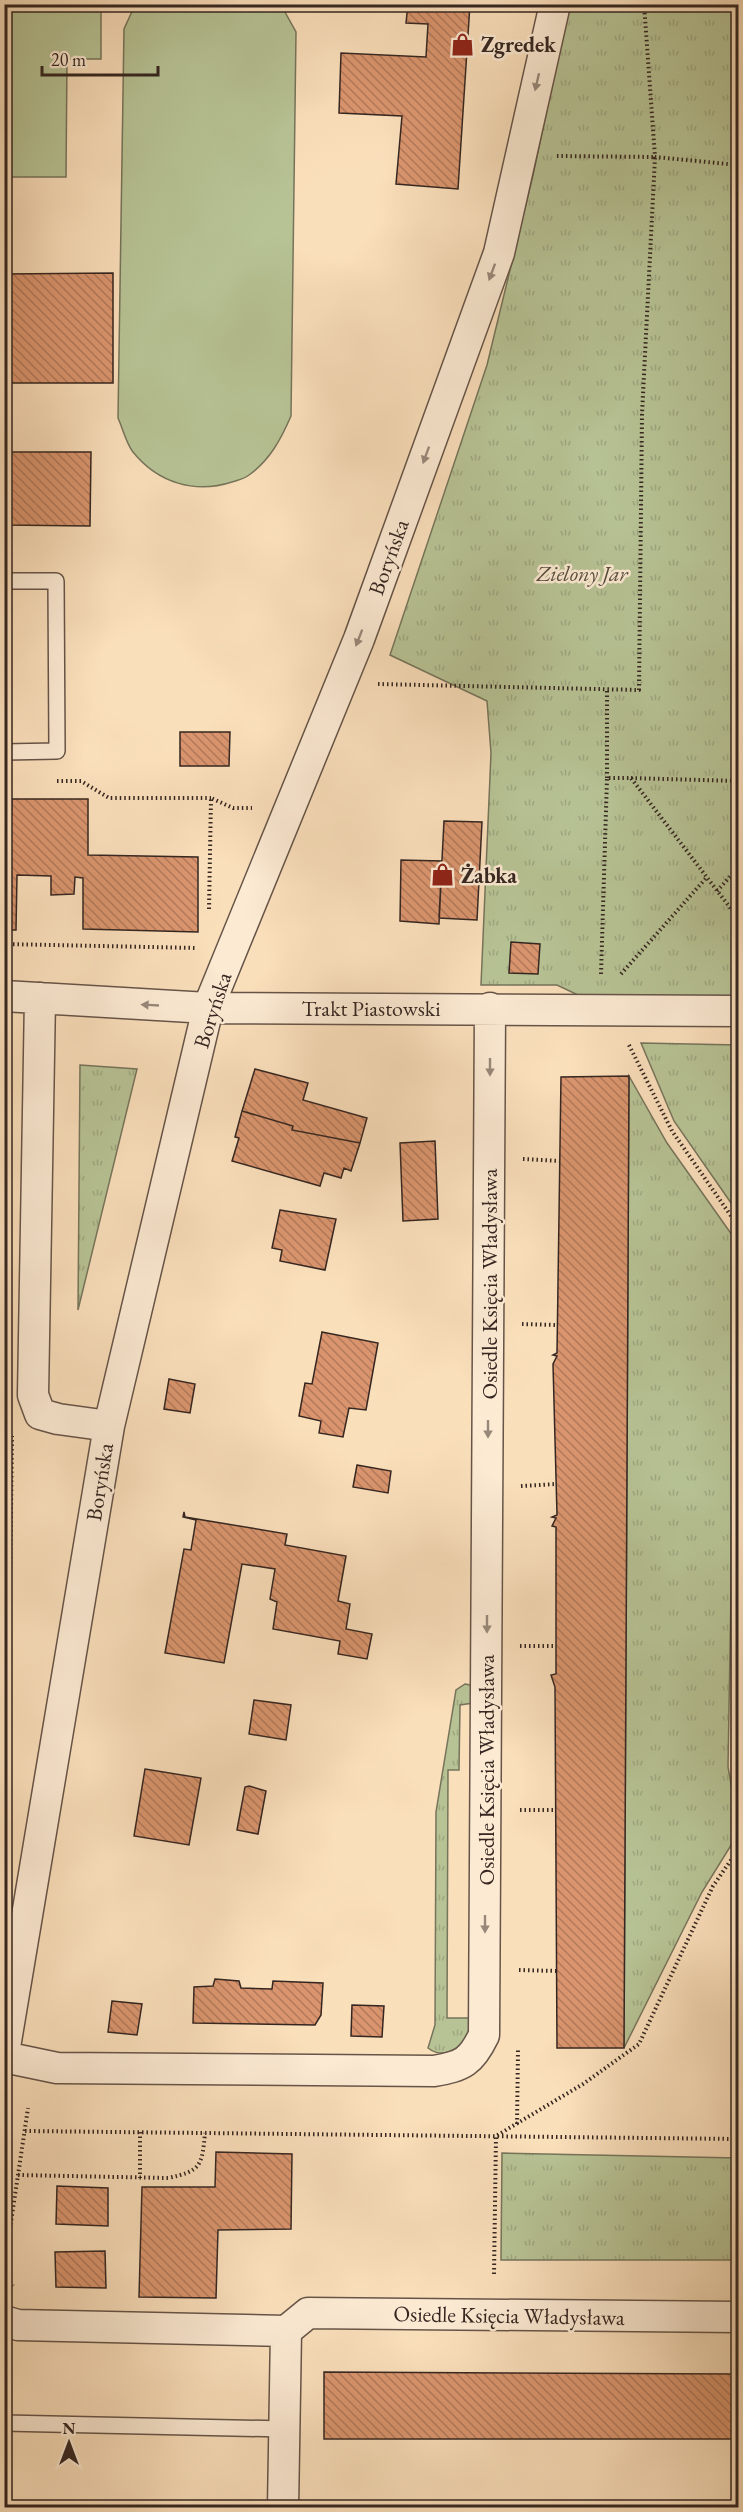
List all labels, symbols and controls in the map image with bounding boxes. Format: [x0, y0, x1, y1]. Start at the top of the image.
place label: Zgredek [481, 30, 557, 59]
shop icon: Zgredek [450, 31, 476, 57]
scale bar [42, 39, 158, 77]
text: 20 m [51, 48, 86, 71]
one-way arrow [532, 73, 542, 91]
one-way arrow [487, 263, 497, 281]
one-way arrow [420, 446, 430, 464]
street label: Boryńska [361, 515, 416, 599]
park label: Zielony Jar [535, 559, 629, 588]
one-way arrow [354, 629, 363, 647]
place label: Żabka [461, 861, 517, 890]
shop icon: Żabka [430, 862, 456, 888]
street label: Boryńska [187, 968, 238, 1052]
street label: Trakt Piastowski [301, 994, 441, 1023]
one-way arrow [140, 1000, 159, 1009]
one-way arrow [485, 1057, 495, 1076]
street label: Osiedle Księcia Władysława [475, 1168, 504, 1400]
one-way arrow [483, 1420, 493, 1439]
street label: Boryńska [79, 1441, 120, 1523]
one-way arrow [482, 1615, 492, 1634]
street label: Osiedle Księcia Władysława [472, 1654, 501, 1886]
one-way arrow [480, 1915, 490, 1934]
street label: Osiedle Księcia Władysława [393, 2299, 625, 2332]
north arrow [39, 2413, 99, 2473]
text: N [63, 2418, 76, 2439]

